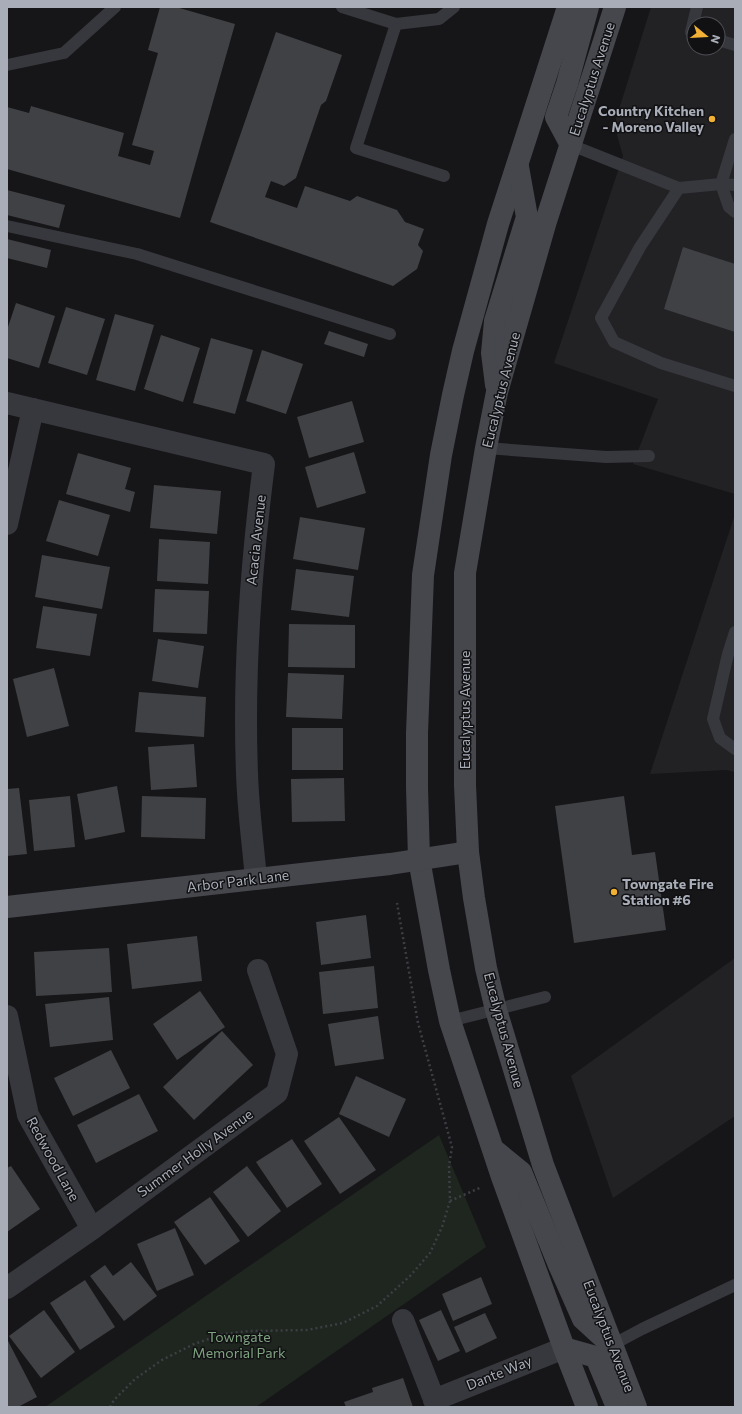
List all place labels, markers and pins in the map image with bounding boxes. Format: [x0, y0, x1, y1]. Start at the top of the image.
place label: Country Kitchen - Moreno Valley [598, 102, 704, 135]
marker: Country Kitchen - Moreno Valley [707, 114, 717, 124]
place label: Towngate Fire Station #6 [622, 875, 714, 908]
marker: Towngate Fire Station #6 [609, 887, 619, 897]

